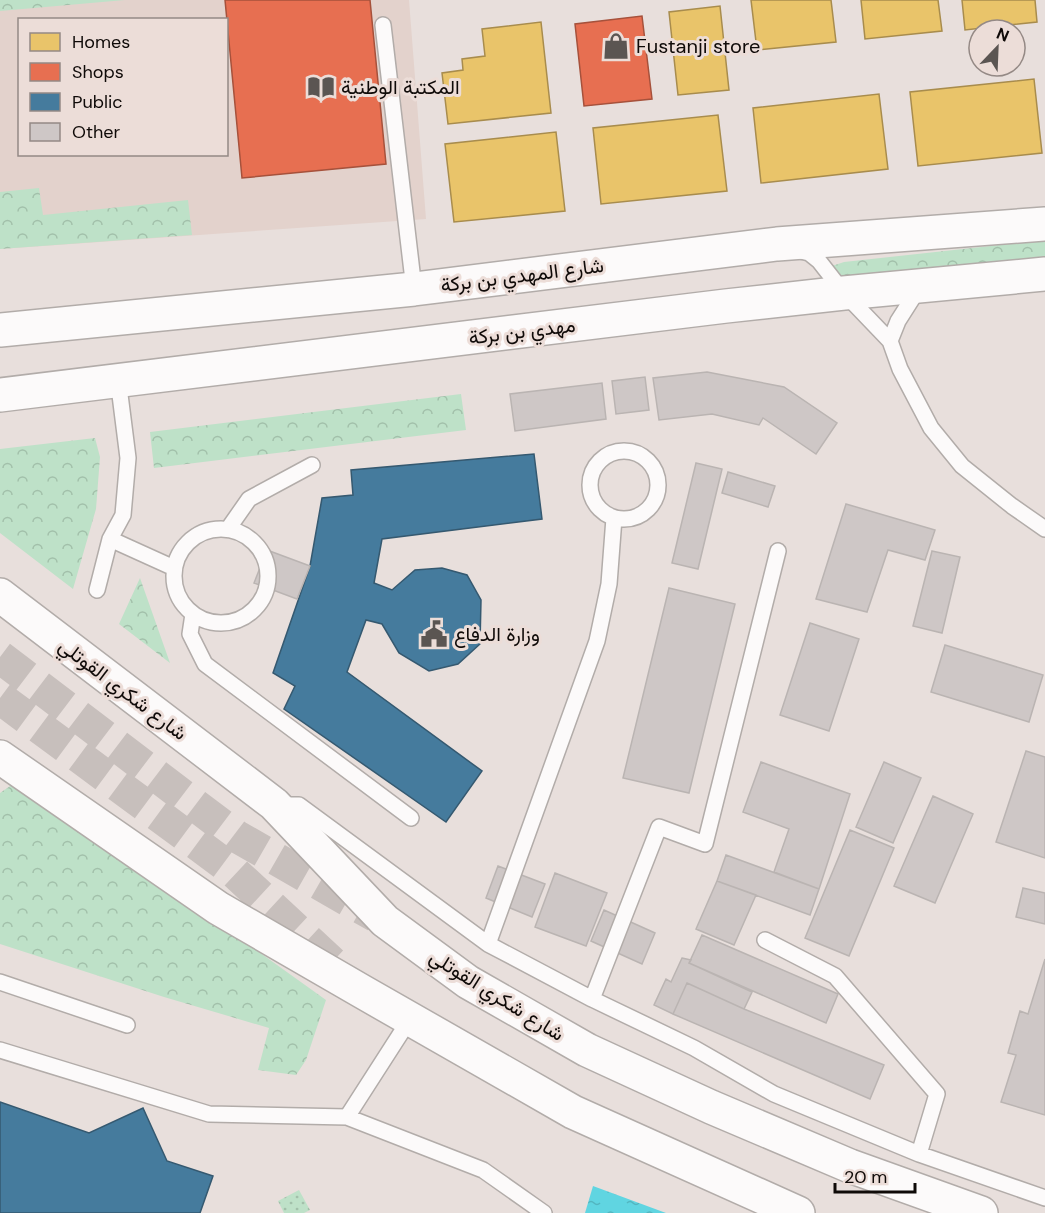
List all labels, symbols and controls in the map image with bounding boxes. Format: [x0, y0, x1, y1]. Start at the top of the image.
legend [18, 18, 228, 156]
north arrow [967, 18, 1027, 78]
text: N [993, 23, 1012, 47]
text: Homes [72, 30, 130, 54]
shop icon: Fustanji store [601, 31, 631, 61]
place label: Fustanji store [636, 33, 760, 59]
text: Shops [72, 60, 124, 84]
library icon: المكتبة الوطنية [306, 72, 336, 102]
place label: المكتبة الوطنية [341, 74, 460, 100]
text: Public [72, 90, 123, 114]
text: Other [72, 120, 121, 144]
street label: شارع المهدي بن بركة [439, 252, 606, 302]
street label: مهدي بن بركة [467, 312, 577, 354]
public building icon: وزارة الدفاع [419, 619, 449, 649]
place label: وزارة الدفاع [454, 621, 540, 648]
street label: شارع شكري القوتلي [51, 632, 192, 749]
street label: شارع شكري القوتلي [423, 943, 569, 1050]
scale bar [835, 1156, 914, 1194]
text: 20 m [844, 1165, 887, 1189]

